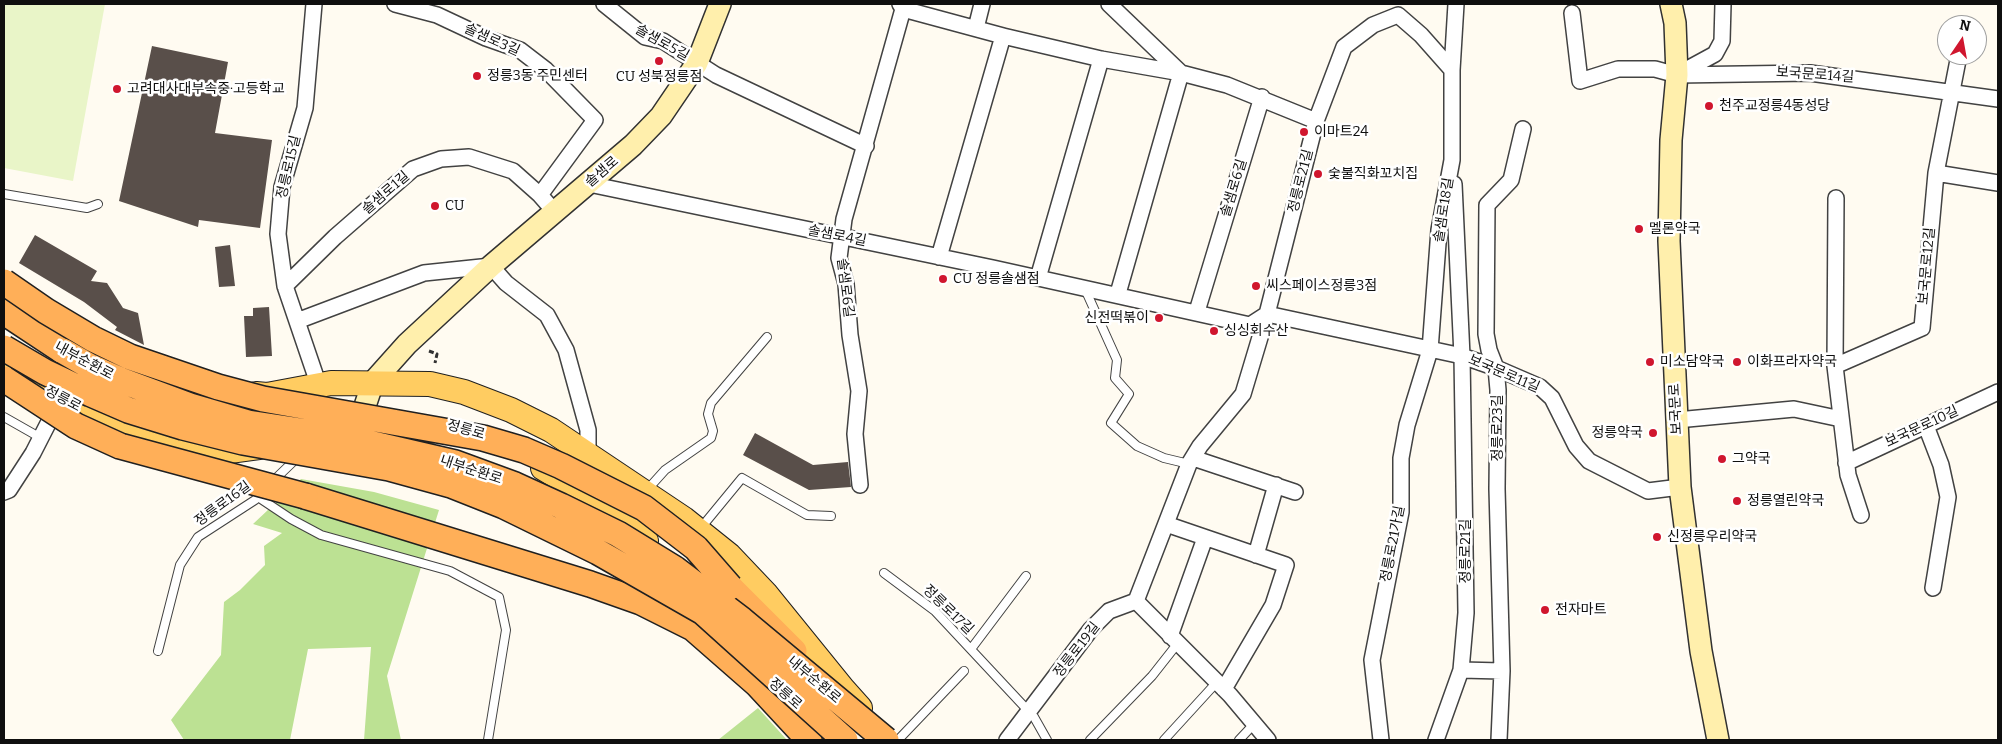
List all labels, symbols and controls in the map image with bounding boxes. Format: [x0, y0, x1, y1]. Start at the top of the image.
north arrow [1937, 15, 1987, 65]
text: N [1958, 16, 1972, 35]
street label: 솔샘로3길 [461, 20, 523, 60]
street label: 솔샘로5길 [632, 21, 692, 65]
marker: CU 성북정릉점 [653, 55, 665, 67]
street label: 보국문로14길 [1775, 64, 1855, 86]
place label: 정릉3동 주민센터 [487, 68, 588, 84]
place label: CU 성북정릉점 [616, 69, 702, 85]
marker: 정릉3동 주민센터 [471, 70, 483, 82]
place label: 고려대사대부속중·고등학교 [127, 81, 285, 97]
marker: 고려대사대부속중·고등학교 [111, 83, 123, 95]
place label: 천주교정릉4동성당 [1719, 98, 1830, 114]
marker: 천주교정릉4동성당 [1703, 100, 1715, 112]
place label: 이마트24 [1314, 124, 1368, 140]
marker: 이마트24 [1298, 126, 1310, 138]
street label: 정릉로15길 [274, 134, 304, 200]
street label: 정릉로21길 [1285, 148, 1317, 214]
street label: 솔샘로 [582, 153, 622, 191]
street label: 솔샘로6길 [1217, 157, 1251, 219]
place label: 숯불직화꼬치집 [1328, 166, 1418, 182]
street label: 솔샘로1길 [359, 168, 413, 218]
marker: 숯불직화꼬치집 [1312, 168, 1324, 180]
street label: 솔샘로18길 [1431, 176, 1457, 244]
place label: CU [445, 198, 465, 214]
marker: CU [429, 200, 441, 212]
place label: 멜론약국 [1649, 221, 1701, 237]
street label: 솔샘로4길 [806, 222, 868, 250]
marker: 멜론약국 [1633, 223, 1645, 235]
street label: 보국문로12길 [1915, 227, 1939, 305]
street label: 솔샘로6길 [833, 257, 857, 319]
place label: CU 정릉솔샘점 [953, 271, 1040, 287]
marker: CU 정릉솔샘점 [937, 273, 949, 285]
place label: 씨스페이스정릉3점 [1266, 278, 1377, 294]
marker: 씨스페이스정릉3점 [1250, 280, 1262, 292]
place label: 신전떡볶이 [1085, 310, 1149, 326]
marker: 신전떡볶이 [1153, 312, 1165, 324]
place label: 싱싱회수산 [1224, 323, 1288, 339]
marker: 싱싱회수산 [1208, 325, 1220, 337]
street label: 내부순환로 [52, 338, 116, 384]
street label: 보국문로11길 [1466, 351, 1542, 397]
place label: 미소담약국 [1660, 354, 1724, 370]
place label: 이화프라자약국 [1747, 354, 1837, 370]
marker: 미소담약국 [1644, 356, 1656, 368]
marker: 이화프라자약국 [1731, 356, 1743, 368]
street label: 정릉로 [42, 383, 84, 415]
street label: 보국문로 [1666, 383, 1686, 435]
street label: 정릉로23길 [1490, 394, 1506, 462]
street label: 보국문로10길 [1883, 403, 1961, 451]
street label: 정릉로 [445, 417, 487, 443]
place label: 정릉약국 [1591, 425, 1643, 441]
marker: 정릉약국 [1647, 427, 1659, 439]
place label: 그약국 [1732, 451, 1771, 467]
street label: 내부순환로 [438, 452, 504, 488]
marker: 그약국 [1716, 453, 1728, 465]
street label: 정릉로16길 [192, 478, 254, 530]
place label: 정릉열린약국 [1747, 493, 1824, 509]
marker: 정릉열린약국 [1731, 495, 1743, 507]
street label: 정릉로21가길 [1377, 504, 1409, 584]
street label: 정릉로21길 [1458, 519, 1474, 583]
place label: 신정릉우리약국 [1667, 529, 1757, 545]
marker: 신정릉우리약국 [1651, 531, 1663, 543]
street label: 정릉로17길 [919, 582, 977, 638]
place label: 전자마트 [1555, 602, 1607, 618]
marker: 전자마트 [1539, 604, 1551, 616]
street label: 정릉로19길 [1050, 619, 1104, 681]
street label: 내부순환로 [784, 653, 844, 707]
street label: 정릉로 [765, 675, 805, 713]

